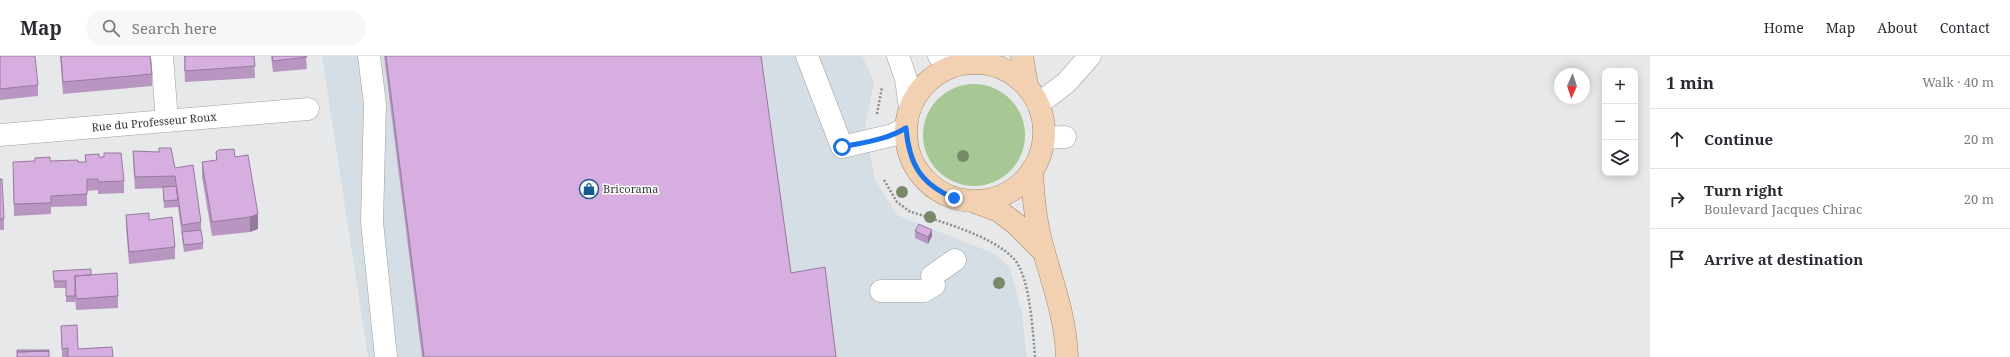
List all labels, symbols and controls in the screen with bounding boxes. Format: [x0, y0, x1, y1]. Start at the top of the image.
search box [86, 10, 366, 46]
text: Map [20, 15, 62, 41]
icon: search [100, 17, 122, 39]
text: Search here [132, 18, 217, 38]
text: Home [1764, 18, 1804, 37]
text: Map [1826, 18, 1855, 37]
text: About [1877, 18, 1918, 37]
text: Contact [1940, 18, 1990, 37]
north arrow [1554, 68, 1590, 104]
map controls [1602, 68, 1638, 176]
button: + [1602, 68, 1638, 104]
text: 1 min [1666, 71, 1714, 94]
text: Walk · 40 m [1922, 73, 1994, 91]
button: − [1602, 104, 1638, 140]
street label: Rue du Professeur Roux [91, 109, 218, 134]
icon: ahead [1666, 128, 1688, 150]
text: Continue [1704, 129, 1773, 149]
text: 20 m [1964, 130, 1994, 148]
route start [833, 138, 851, 156]
button: layers [1602, 140, 1638, 176]
shop icon: Bricorama [578, 178, 600, 200]
text: Turn right [1704, 180, 1783, 200]
place label: Bricorama [603, 181, 658, 196]
icon: right [1666, 188, 1688, 210]
route end [945, 189, 963, 207]
text: 20 m [1964, 190, 1994, 208]
text: Boulevard Jacques Chirac [1704, 200, 1862, 218]
icon: arrive [1666, 248, 1688, 270]
text: Arrive at destination [1704, 249, 1863, 269]

